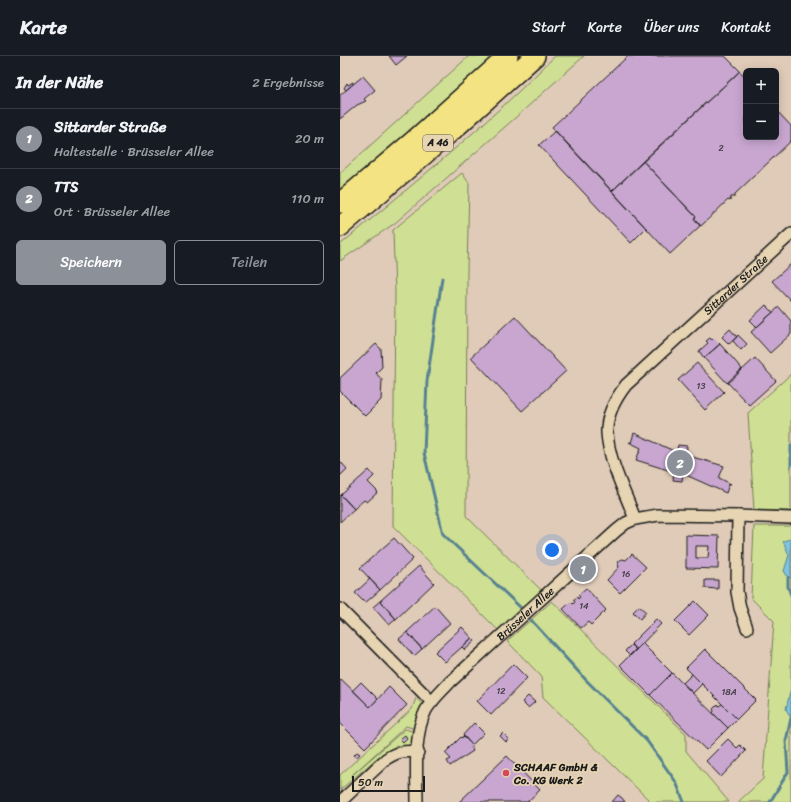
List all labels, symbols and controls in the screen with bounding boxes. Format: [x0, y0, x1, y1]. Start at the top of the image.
text: Karte [20, 11, 67, 44]
text: Start [532, 15, 565, 40]
text: Karte [587, 15, 622, 40]
text: Über uns [644, 15, 699, 40]
text: Kontakt [721, 15, 771, 40]
text: In der Nähe [16, 67, 103, 97]
map controls [743, 68, 779, 140]
button: + [743, 68, 779, 104]
text: 2 Ergebnisse [252, 71, 324, 94]
button: − [743, 104, 779, 140]
text: Sittarder Straße [54, 114, 167, 140]
text: 1 [26, 127, 32, 150]
text: 20 m [295, 127, 324, 150]
road number: A 46 [423, 135, 453, 151]
text: Haltestelle · Brüsseler Allee [54, 140, 214, 163]
house number: 2 [718, 140, 724, 156]
text: TTS [54, 174, 78, 200]
text: 2 [25, 187, 33, 210]
text: 110 m [291, 187, 324, 210]
text: Ort · Brüsseler Allee [54, 200, 170, 223]
button: Speichern [16, 240, 166, 285]
button: Teilen [174, 240, 324, 285]
street label: Sittarder Straße [699, 250, 773, 320]
house number: 13 [697, 378, 705, 394]
pin: 2 [667, 448, 693, 478]
your location [542, 540, 562, 560]
pin: 1 [570, 554, 596, 584]
house number: 16 [622, 566, 630, 582]
street label: Brüsseler Allee [492, 582, 559, 645]
house number: 14 [579, 598, 589, 614]
house number: 12 [496, 683, 506, 699]
house number: 18A [721, 684, 737, 700]
place label: SCHAAF GmbH & Co. KG Werk 2 [513, 758, 598, 790]
marker: SCHAAF GmbH & Co. KG Werk 2 [501, 768, 511, 778]
text: 50 m [358, 773, 383, 792]
scale bar [352, 774, 425, 793]

